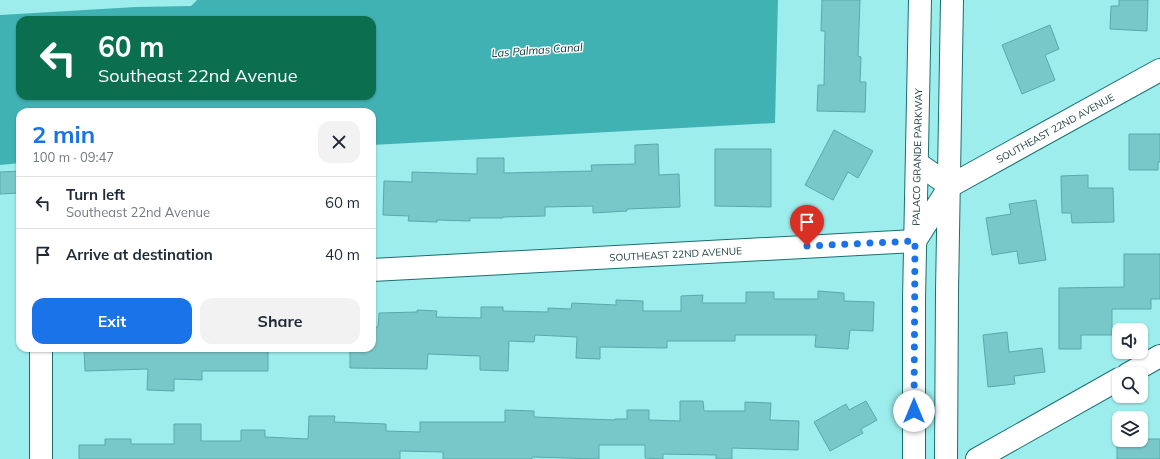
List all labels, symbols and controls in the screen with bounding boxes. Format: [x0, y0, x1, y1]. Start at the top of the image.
text: 60 m [98, 29, 164, 64]
icon: left [32, 32, 84, 84]
water label: Las Palmas Canal [491, 40, 583, 60]
text: Southeast 22nd Avenue [98, 64, 298, 87]
street label: PALACO GRANDE PARKWAY [909, 87, 925, 226]
street label: SOUTHEAST 22ND AVENUE [994, 90, 1116, 166]
text: 2 min [32, 119, 95, 149]
button: close [318, 121, 360, 163]
text: 100 m · 09:47 [32, 149, 114, 165]
text: Turn left [66, 185, 125, 204]
icon: left [32, 192, 54, 214]
text: 60 m [325, 193, 360, 212]
text: Southeast 22nd Avenue [66, 204, 210, 220]
pin [790, 205, 824, 246]
icon: arrive [796, 211, 818, 233]
icon: arrive [32, 244, 54, 266]
street label: SOUTHEAST 22ND AVENUE [609, 244, 742, 264]
text: Arrive at destination [66, 245, 213, 264]
text: 40 m [325, 245, 360, 264]
button: Exit [32, 298, 192, 344]
button: Share [200, 298, 360, 344]
map controls [1112, 323, 1148, 447]
button: sound [1112, 323, 1148, 359]
button: search [1112, 367, 1148, 403]
position arrow [893, 390, 935, 432]
button: layers [1112, 411, 1148, 447]

